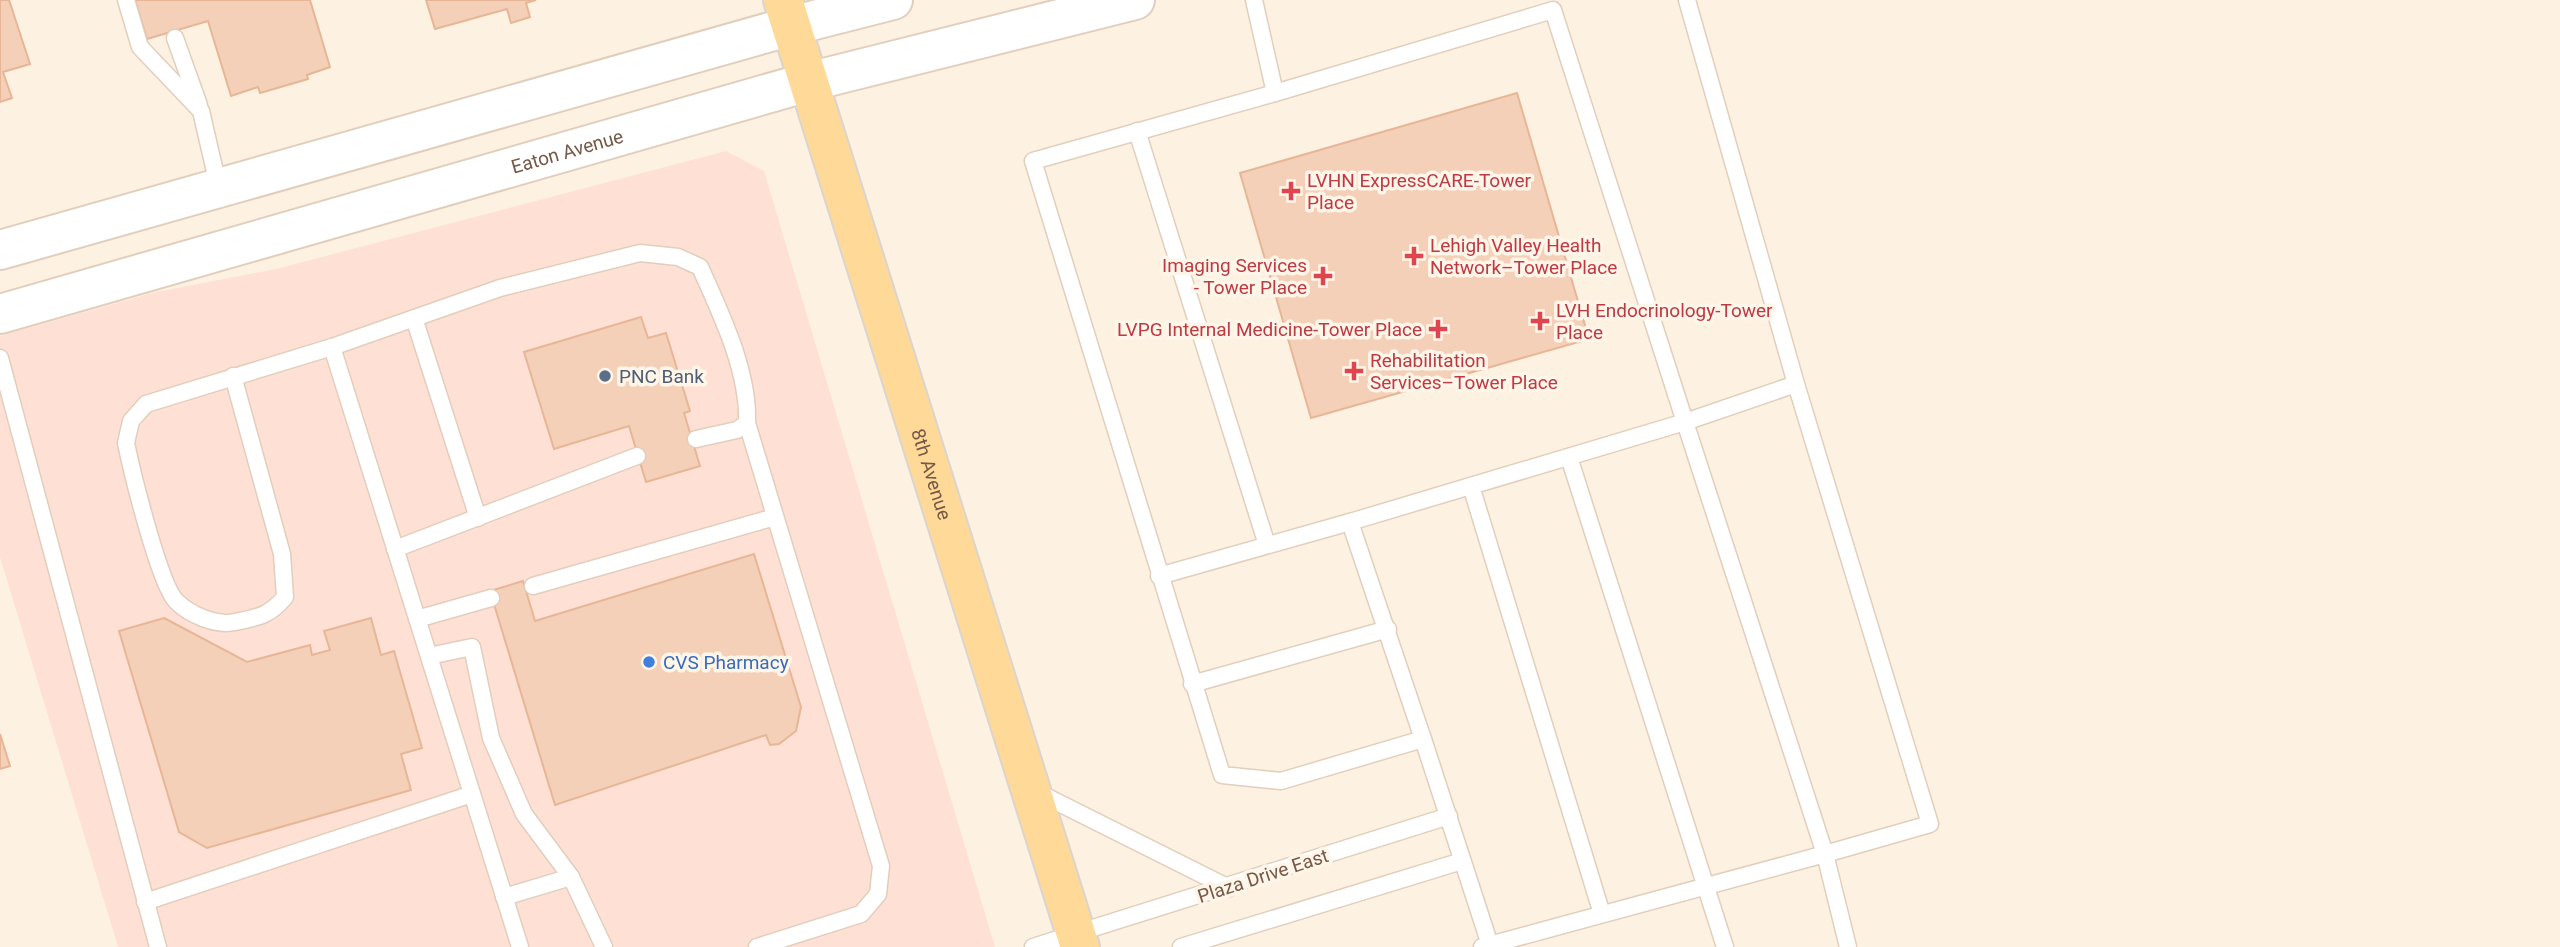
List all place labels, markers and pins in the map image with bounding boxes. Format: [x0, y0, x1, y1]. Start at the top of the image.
place label: LVHN ExpressCARE-Tower Place [1307, 169, 1531, 214]
marker: LVHN ExpressCARE-Tower Place [1281, 181, 1301, 201]
place label: Lehigh Valley Health Network–Tower Place [1430, 234, 1617, 279]
marker: Lehigh Valley Health Network–Tower Place [1404, 246, 1424, 266]
place label: Imaging Services - Tower Place [1162, 254, 1307, 299]
marker: Imaging Services - Tower Place [1313, 266, 1333, 286]
place label: LVH Endocrinology-Tower Place [1556, 299, 1773, 344]
marker: LVH Endocrinology-Tower Place [1530, 311, 1550, 331]
place label: LVPG Internal Medicine-Tower Place [1117, 318, 1422, 341]
marker: LVPG Internal Medicine-Tower Place [1428, 319, 1448, 339]
place label: Rehabilitation Services–Tower Place [1370, 349, 1558, 394]
marker: Rehabilitation Services–Tower Place [1344, 361, 1364, 381]
place label: PNC Bank [619, 365, 704, 388]
marker: PNC Bank [597, 368, 613, 384]
place label: CVS Pharmacy [663, 651, 789, 674]
marker: CVS Pharmacy [641, 654, 657, 670]

